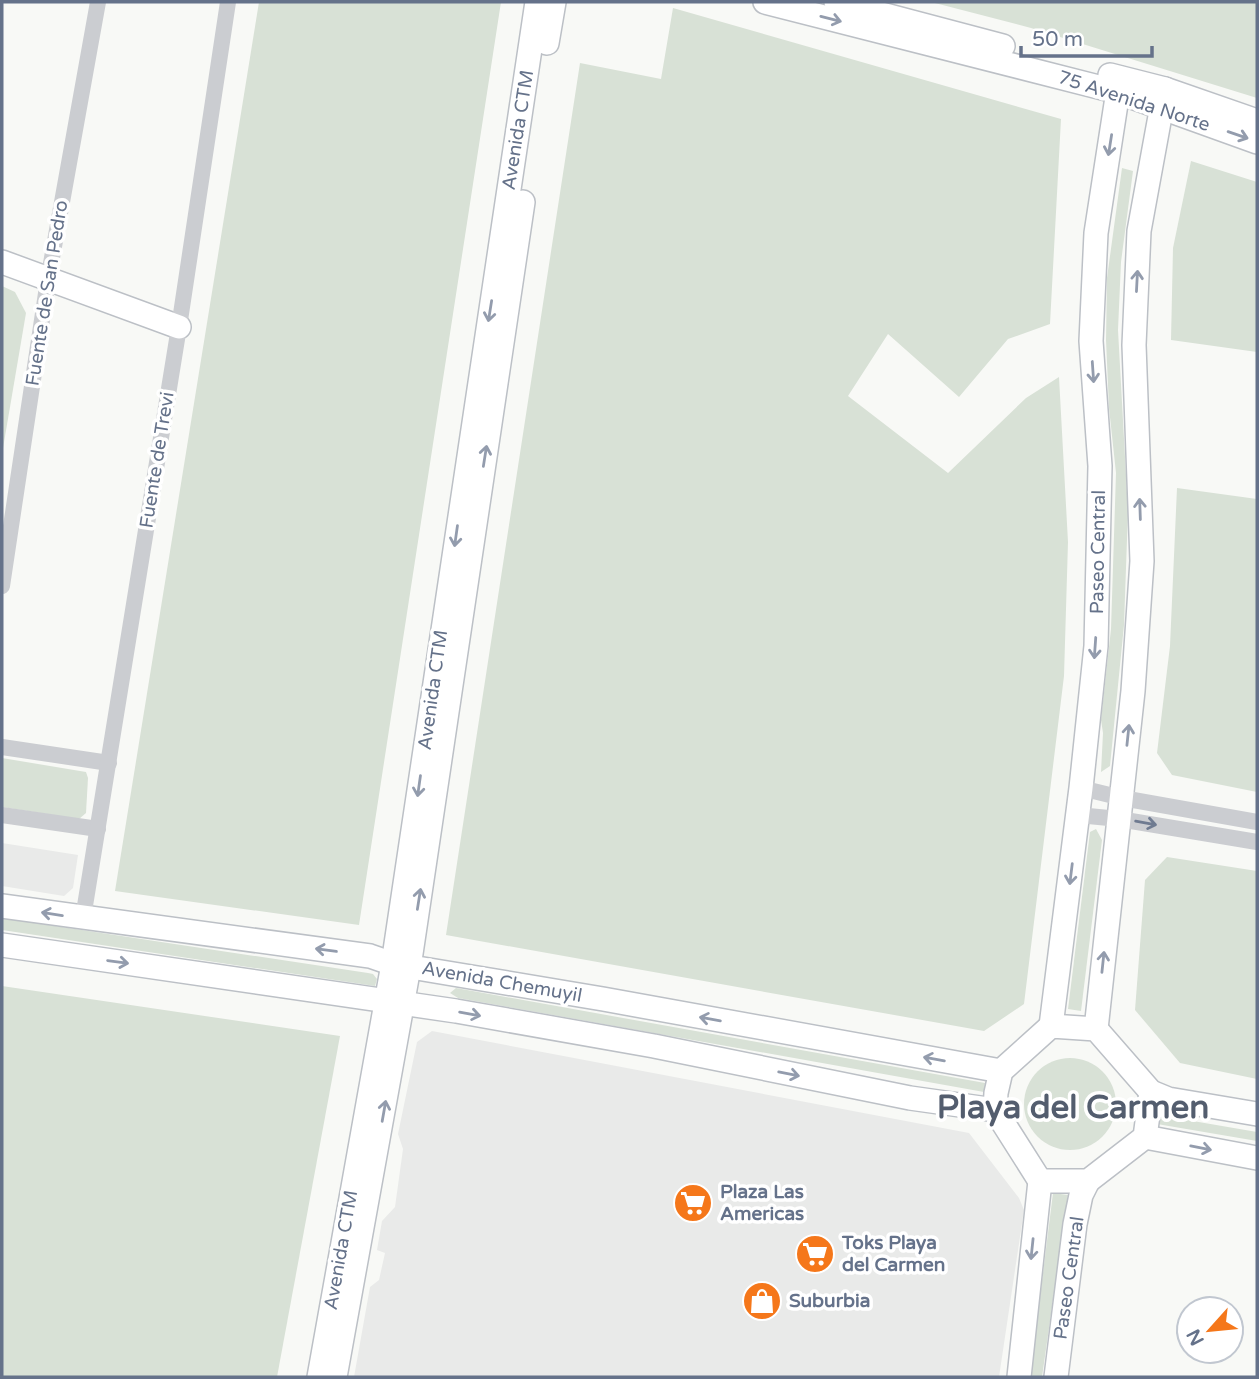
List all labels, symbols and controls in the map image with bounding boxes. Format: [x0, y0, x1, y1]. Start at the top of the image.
one-way arrow [819, 13, 842, 26]
scale bar [1021, 14, 1152, 58]
text: 50 m [1032, 27, 1083, 52]
street label: 75 Avenida Norte [1055, 66, 1213, 136]
street label: Avenida CTM [498, 68, 538, 192]
one-way arrow [1226, 130, 1248, 142]
one-way arrow [1103, 134, 1116, 156]
street label: Fuente de San Pedro [21, 199, 73, 387]
one-way arrow [1130, 270, 1143, 293]
one-way arrow [483, 299, 496, 322]
one-way arrow [1087, 360, 1100, 382]
street label: Fuente de Trevi [135, 390, 179, 530]
one-way arrow [479, 445, 492, 468]
street label: Paseo Central [1086, 490, 1110, 614]
one-way arrow [1134, 497, 1147, 520]
one-way arrow [449, 524, 462, 547]
street label: Avenida CTM [414, 628, 452, 752]
one-way arrow [1088, 636, 1101, 659]
one-way arrow [1122, 725, 1135, 747]
one-way arrow [412, 774, 425, 796]
one-way arrow [1134, 817, 1157, 830]
one-way arrow [1064, 862, 1077, 885]
one-way arrow [413, 888, 426, 911]
one-way arrow [41, 907, 64, 920]
one-way arrow [315, 944, 338, 957]
one-way arrow [1097, 951, 1110, 973]
one-way arrow [106, 956, 129, 969]
street label: Avenida Chemuyil [420, 957, 584, 1007]
one-way arrow [458, 1007, 480, 1021]
one-way arrow [699, 1012, 722, 1025]
one-way arrow [923, 1052, 946, 1065]
one-way arrow [777, 1067, 800, 1081]
district label: Playa del Carmen [937, 1088, 1209, 1127]
one-way arrow [377, 1100, 391, 1123]
one-way arrow [1189, 1141, 1212, 1155]
place label: Plaza Las Americas [720, 1181, 804, 1225]
supermarket icon: Plaza Las Americas [672, 1182, 714, 1224]
street label: Avenida CTM [320, 1188, 362, 1312]
street label: Paseo Central [1049, 1215, 1089, 1341]
place label: Toks Playa del Carmen [841, 1232, 945, 1276]
supermarket icon: Toks Playa del Carmen [794, 1233, 836, 1275]
one-way arrow [1026, 1237, 1039, 1260]
shop icon: Suburbia [741, 1280, 783, 1322]
place label: Suburbia [789, 1290, 870, 1312]
north arrow [1175, 1295, 1245, 1365]
text: N [1182, 1325, 1209, 1349]

